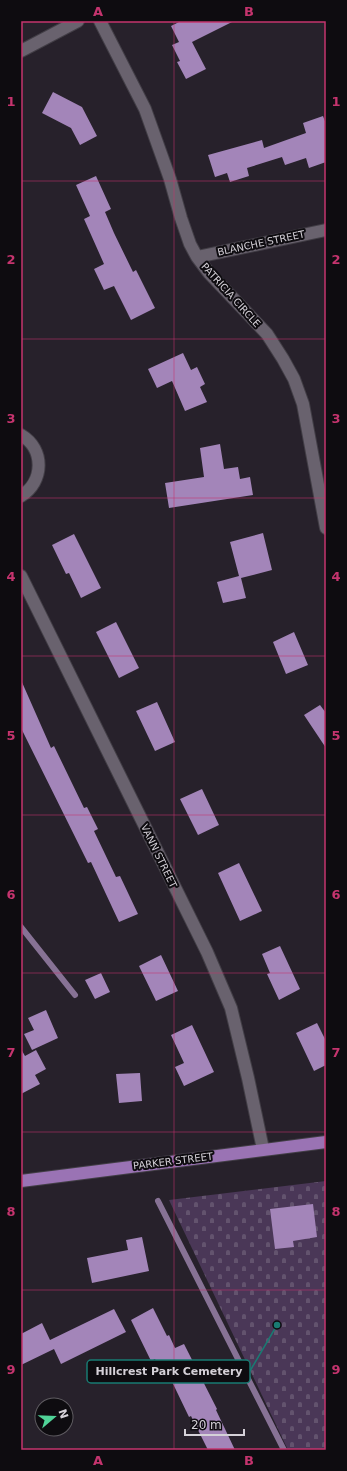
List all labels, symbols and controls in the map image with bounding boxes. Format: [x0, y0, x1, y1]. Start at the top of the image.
text: A [93, 4, 103, 19]
text: B [244, 4, 254, 19]
text: 1 [6, 94, 16, 109]
text: 1 [331, 94, 341, 109]
street label: BLANCHE STREET [216, 228, 307, 258]
text: 2 [6, 252, 16, 267]
text: 2 [331, 252, 341, 267]
street label: PATRICIA CIRCLE [199, 261, 263, 329]
text: 3 [6, 411, 16, 426]
text: 3 [331, 411, 341, 426]
text: 4 [6, 569, 16, 584]
text: 4 [331, 569, 341, 584]
text: 5 [6, 728, 16, 743]
text: 5 [331, 728, 341, 743]
street label: VANN STREET [139, 822, 180, 890]
text: 6 [6, 887, 16, 902]
text: 6 [331, 887, 341, 902]
text: 7 [6, 1045, 16, 1060]
text: 7 [331, 1045, 341, 1060]
street label: PARKER STREET [132, 1151, 214, 1171]
text: 8 [6, 1204, 16, 1219]
text: 8 [331, 1204, 341, 1219]
callout: Hillcrest Park Cemetery [87, 1360, 250, 1383]
text: 9 [6, 1362, 16, 1377]
text: 9 [331, 1362, 341, 1377]
text: Hillcrest Park Cemetery [95, 1365, 243, 1378]
north arrow [34, 1397, 74, 1437]
text: N [55, 1407, 71, 1420]
scale bar [185, 1411, 244, 1437]
text: 20 m [191, 1418, 222, 1432]
text: A [93, 1453, 103, 1468]
text: B [244, 1453, 254, 1468]

